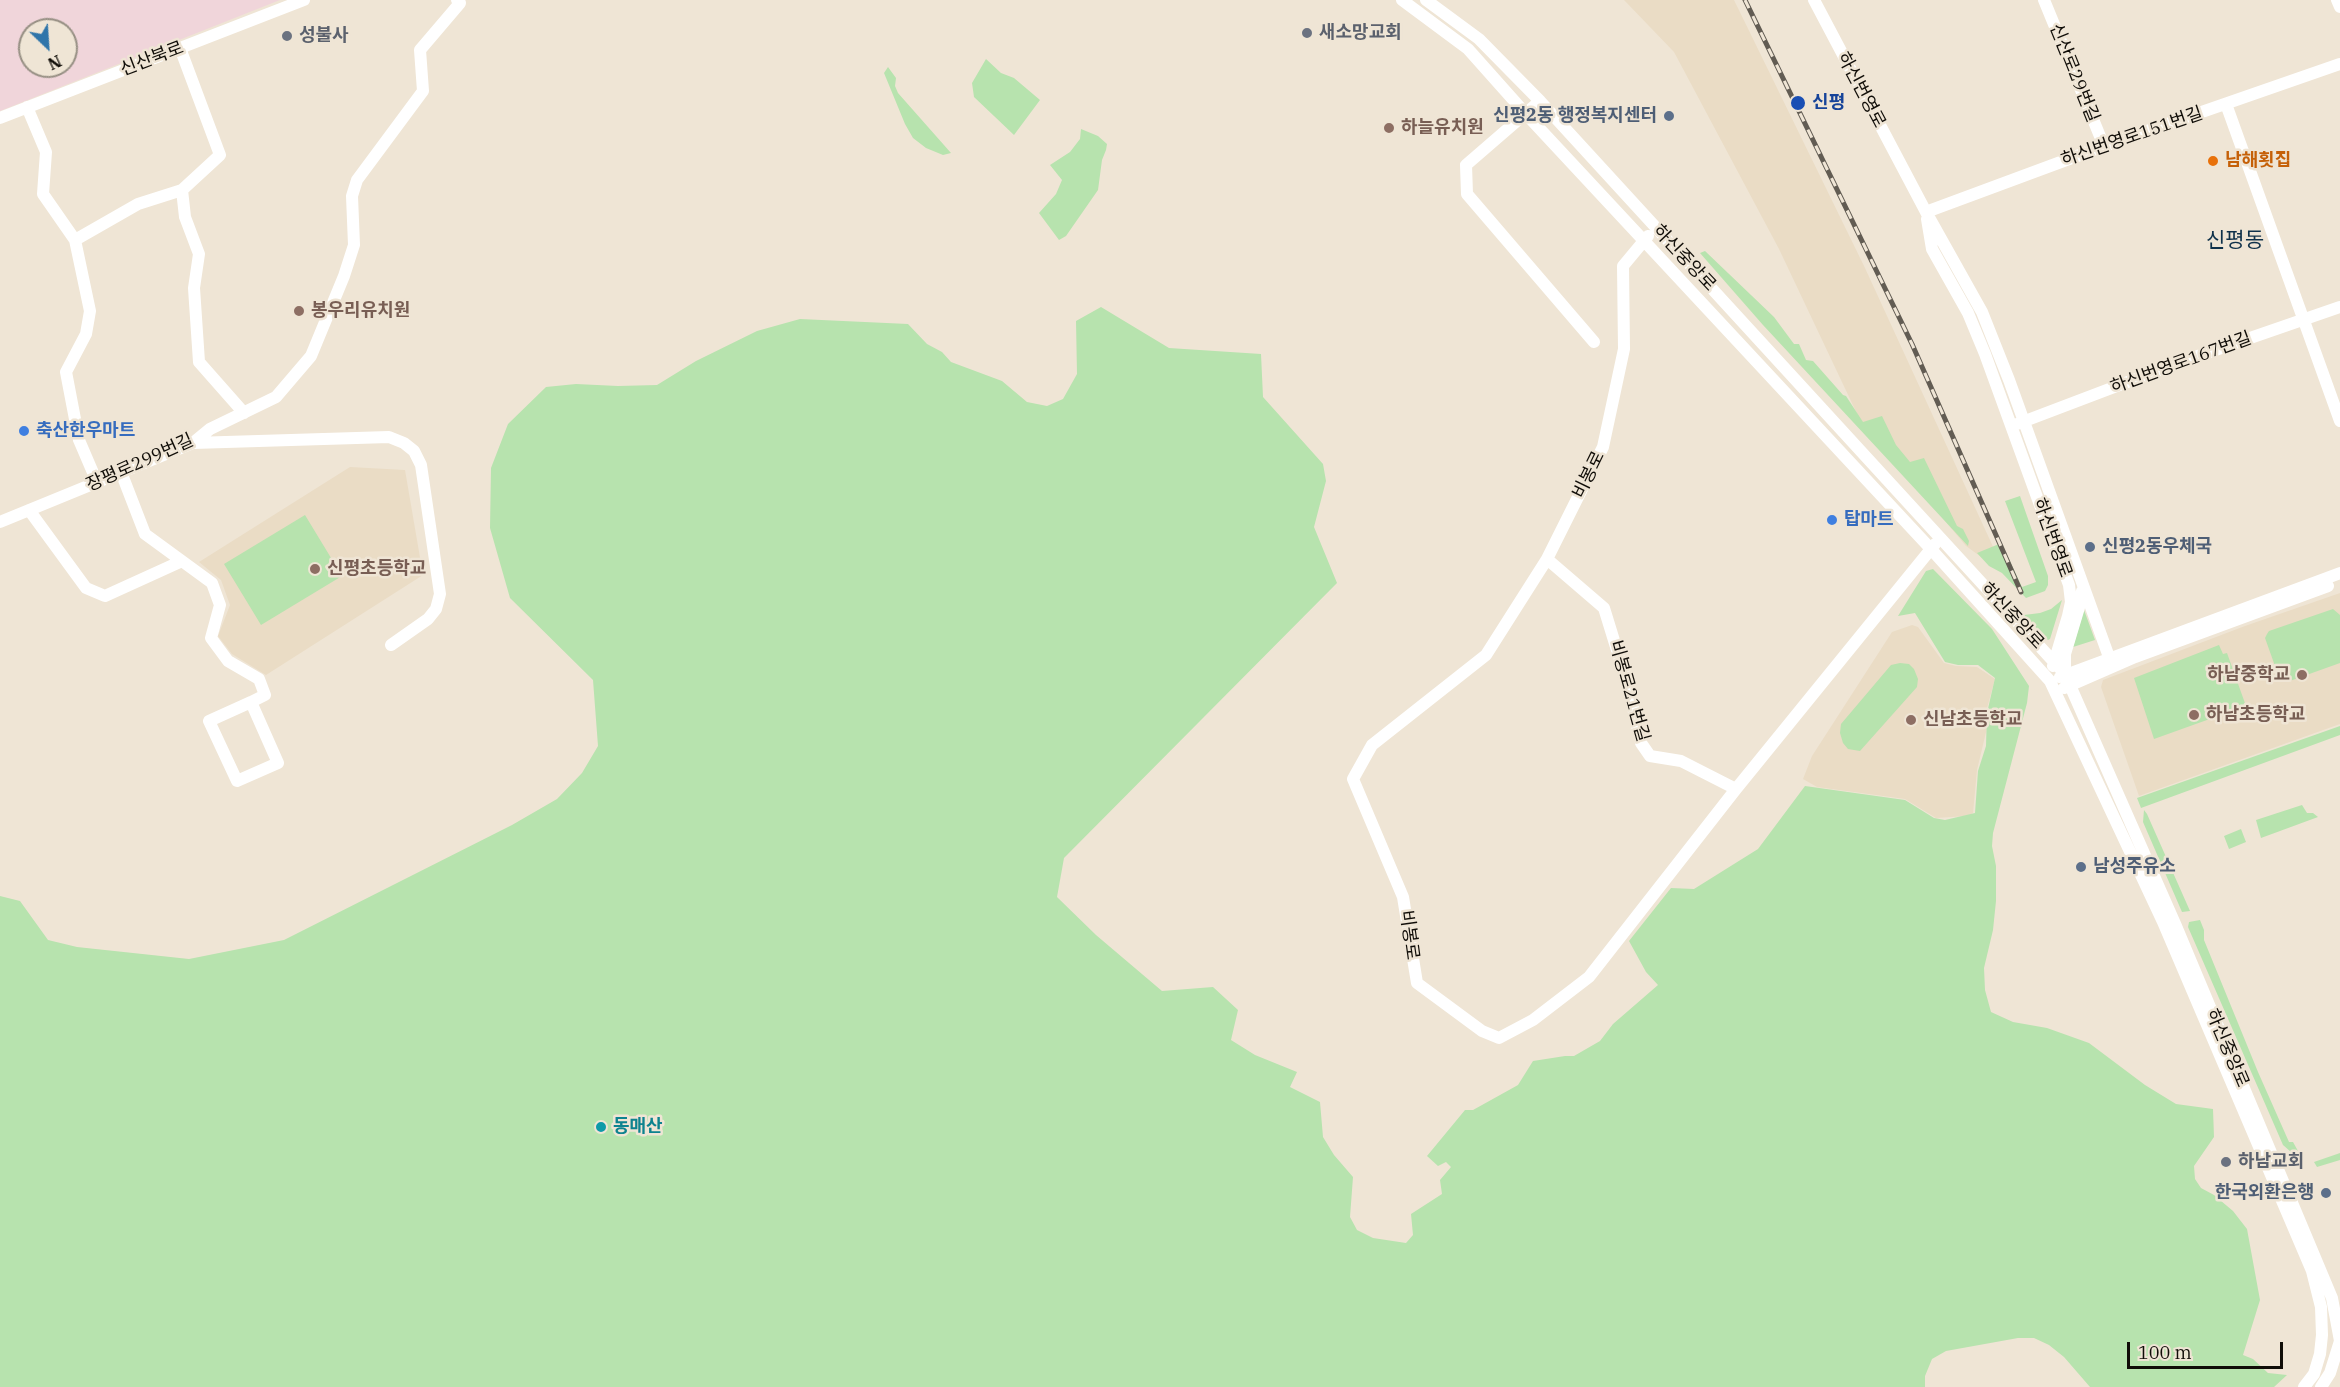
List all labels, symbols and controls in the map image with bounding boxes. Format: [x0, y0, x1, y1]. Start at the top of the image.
north arrow [18, 18, 78, 78]
street label: 신산로29번길 [2044, 21, 2104, 125]
place label: 새소망교회 [1319, 22, 1402, 44]
place label: 성불사 [299, 25, 349, 47]
marker: 새소망교회 [1300, 26, 1314, 40]
marker: 성불사 [280, 29, 294, 43]
street label: 신산북로 [117, 37, 187, 81]
street label: 하신번영로 [1832, 48, 1890, 132]
text: N [45, 51, 65, 74]
place label: 신평 [1812, 92, 1845, 114]
marker: 신평 [1789, 94, 1807, 112]
street label: 하신번영로151번길 [2058, 103, 2206, 171]
place label: 신평2동 행정복지센터 [1493, 105, 1657, 127]
marker: 신평2동 행정복지센터 [1662, 109, 1676, 123]
place label: 하늘유치원 [1401, 117, 1484, 139]
marker: 하늘유치원 [1382, 121, 1396, 135]
place label: 남해횟집 [2225, 150, 2291, 172]
marker: 남해횟집 [2206, 154, 2220, 168]
street label: 하신중앙로 [1648, 220, 1720, 296]
district label: 신평동 [2206, 228, 2264, 254]
place label: 봉우리유치원 [311, 300, 410, 322]
marker: 봉우리유치원 [292, 304, 306, 318]
street label: 하신번영로167번길 [2108, 327, 2254, 399]
place label: 축산한우마트 [36, 420, 135, 442]
marker: 축산한우마트 [17, 424, 31, 438]
street label: 장평로299번길 [83, 430, 197, 496]
street label: 비봉로 [1568, 448, 1610, 502]
street label: 하신번영로 [2028, 495, 2076, 581]
place label: 탑마트 [1844, 509, 1894, 531]
marker: 탑마트 [1825, 513, 1839, 527]
place label: 신평2동우체국 [2102, 536, 2212, 558]
marker: 신평2동우체국 [2083, 540, 2097, 554]
place label: 신평초등학교 [327, 558, 426, 580]
marker: 신평초등학교 [308, 562, 322, 576]
street label: 하신중앙로 [1976, 578, 2048, 654]
street label: 비봉로21번길 [1604, 638, 1654, 744]
place label: 하남중학교 [2207, 664, 2290, 686]
marker: 하남중학교 [2295, 668, 2309, 682]
place label: 하남초등학교 [2206, 704, 2305, 726]
marker: 하남초등학교 [2187, 708, 2201, 722]
place label: 신남초등학교 [1923, 709, 2022, 731]
marker: 신남초등학교 [1904, 713, 1918, 727]
place label: 남성주유소 [2093, 856, 2176, 878]
marker: 남성주유소 [2074, 860, 2088, 874]
street label: 비봉로 [1395, 909, 1423, 961]
street label: 하신중앙로 [2201, 1006, 2253, 1090]
place label: 동매산 [613, 1116, 663, 1138]
marker: 동매산 [594, 1120, 608, 1134]
place label: 하남교회 [2238, 1151, 2304, 1173]
marker: 하남교회 [2219, 1155, 2233, 1169]
place label: 한국외환은행 [2215, 1182, 2314, 1204]
marker: 한국외환은행 [2319, 1186, 2333, 1200]
scale bar [2130, 1330, 2286, 1368]
text: 100 m [2138, 1341, 2192, 1364]

